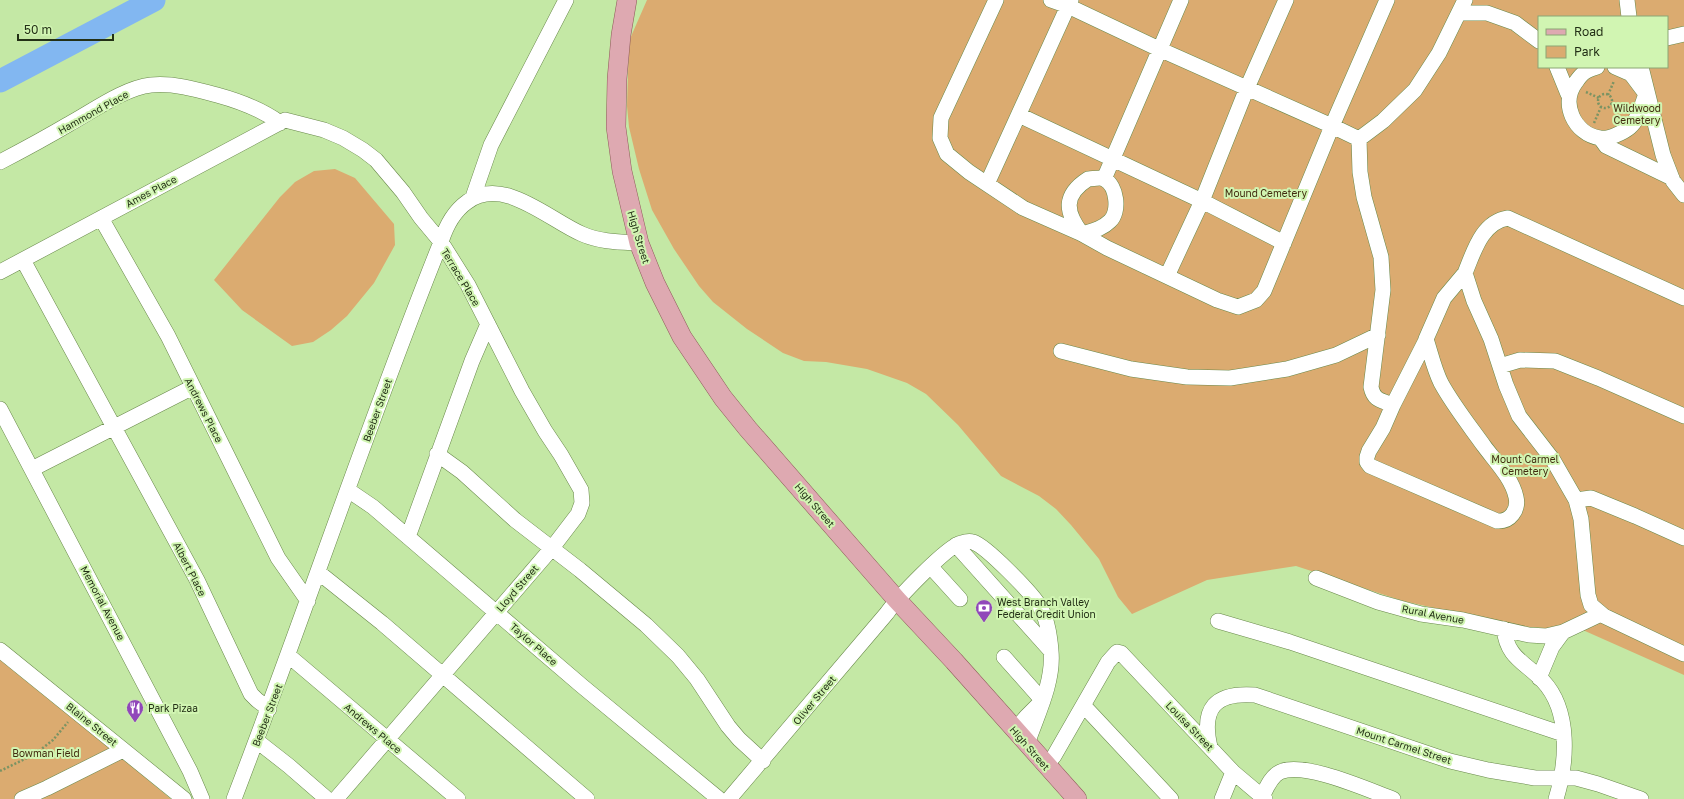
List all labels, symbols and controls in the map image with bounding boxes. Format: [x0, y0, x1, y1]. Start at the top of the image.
scale bar [18, 16, 113, 42]
legend [1538, 16, 1668, 68]
text: 50 m [24, 22, 52, 37]
text: Road [1574, 24, 1603, 39]
text: Park [1574, 44, 1600, 59]
street label: Hammond Place [56, 88, 130, 136]
park label: Wildwood Cemetery [1613, 102, 1661, 126]
street label: Ames Place [124, 173, 179, 209]
park label: Mound Cemetery [1225, 187, 1308, 199]
street label: High Street [625, 209, 653, 265]
street label: Terrace Place [439, 246, 483, 308]
street label: Andrews Place [183, 376, 226, 445]
street label: Beeber Street [360, 377, 394, 443]
park label: Mount Carmel Cemetery [1491, 453, 1559, 477]
street label: High Street [793, 480, 837, 530]
street label: Albert Place [171, 540, 209, 598]
street label: Lloyd Street [493, 562, 541, 614]
street label: Memorial Avenue [78, 564, 128, 642]
place label: West Branch Valley Federal Credit Union [997, 596, 1096, 620]
bank icon: West Branch Valley Federal Credit Union [974, 598, 994, 623]
street label: Rural Avenue [1401, 602, 1465, 626]
street label: Taylor Place [508, 620, 560, 668]
street label: Oliver Street [790, 673, 838, 727]
street label: Beeber Street [250, 682, 284, 748]
restaurant icon: Park Pizaa [125, 698, 145, 723]
street label: Louisa Street [1164, 699, 1216, 753]
street label: Blaine Street [64, 700, 120, 748]
street label: Andrews Place [342, 701, 404, 756]
place label: Park Pizaa [148, 702, 198, 714]
street label: High Street [1008, 723, 1052, 773]
street label: Mount Carmel Street [1355, 724, 1453, 766]
park label: Bowman Field [12, 747, 80, 759]

